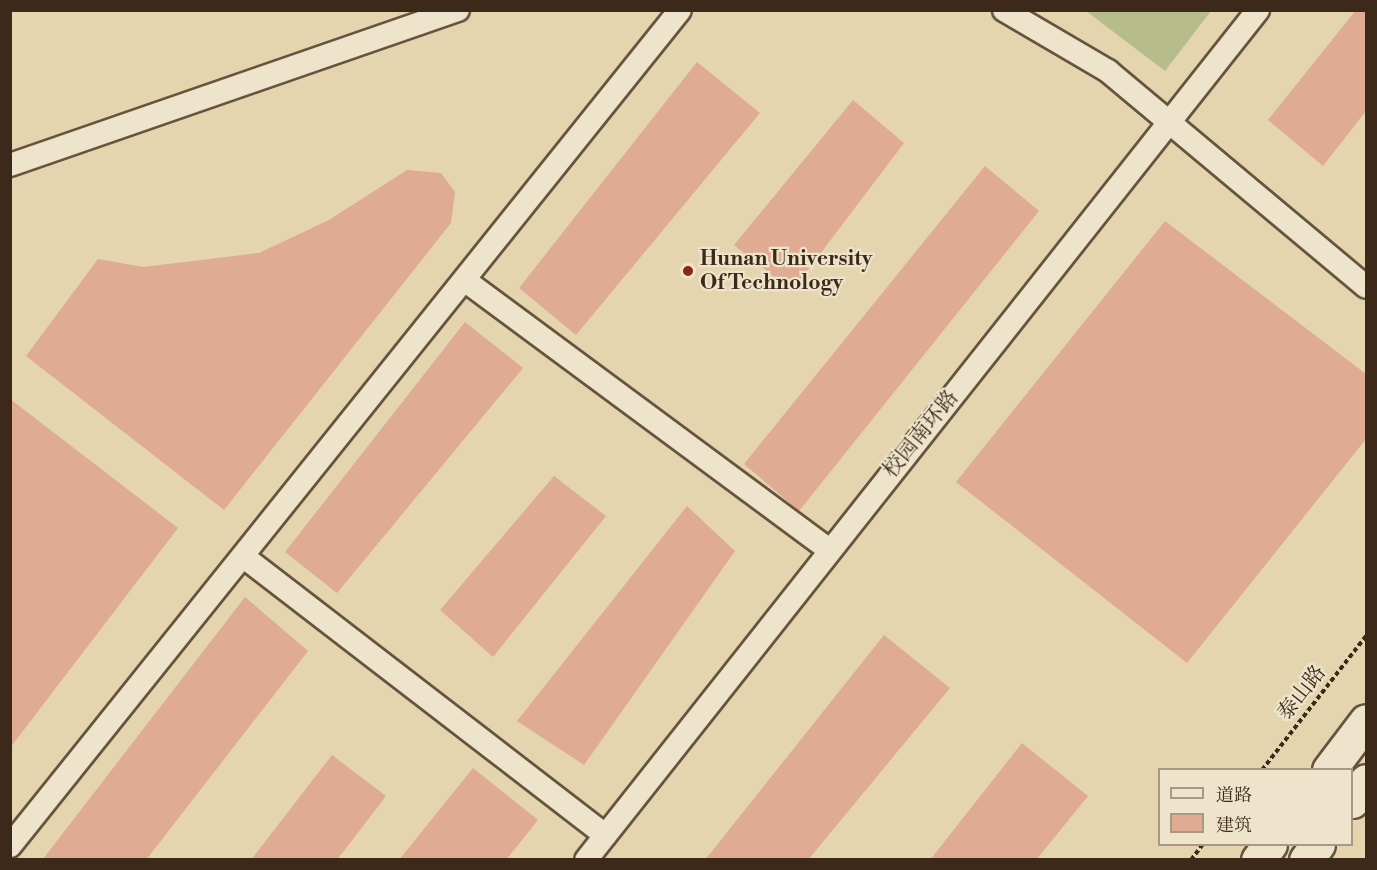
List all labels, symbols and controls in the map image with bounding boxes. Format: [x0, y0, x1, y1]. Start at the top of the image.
place label: Hunan University Of Technology [700, 246, 872, 296]
marker: Hunan University Of Technology [681, 264, 695, 278]
street label: 校园南环路 [878, 385, 964, 483]
street label: 泰山路 [1273, 660, 1331, 726]
legend [1158, 768, 1353, 846]
text: 道路 [1216, 784, 1252, 807]
text: 建筑 [1216, 814, 1252, 837]

